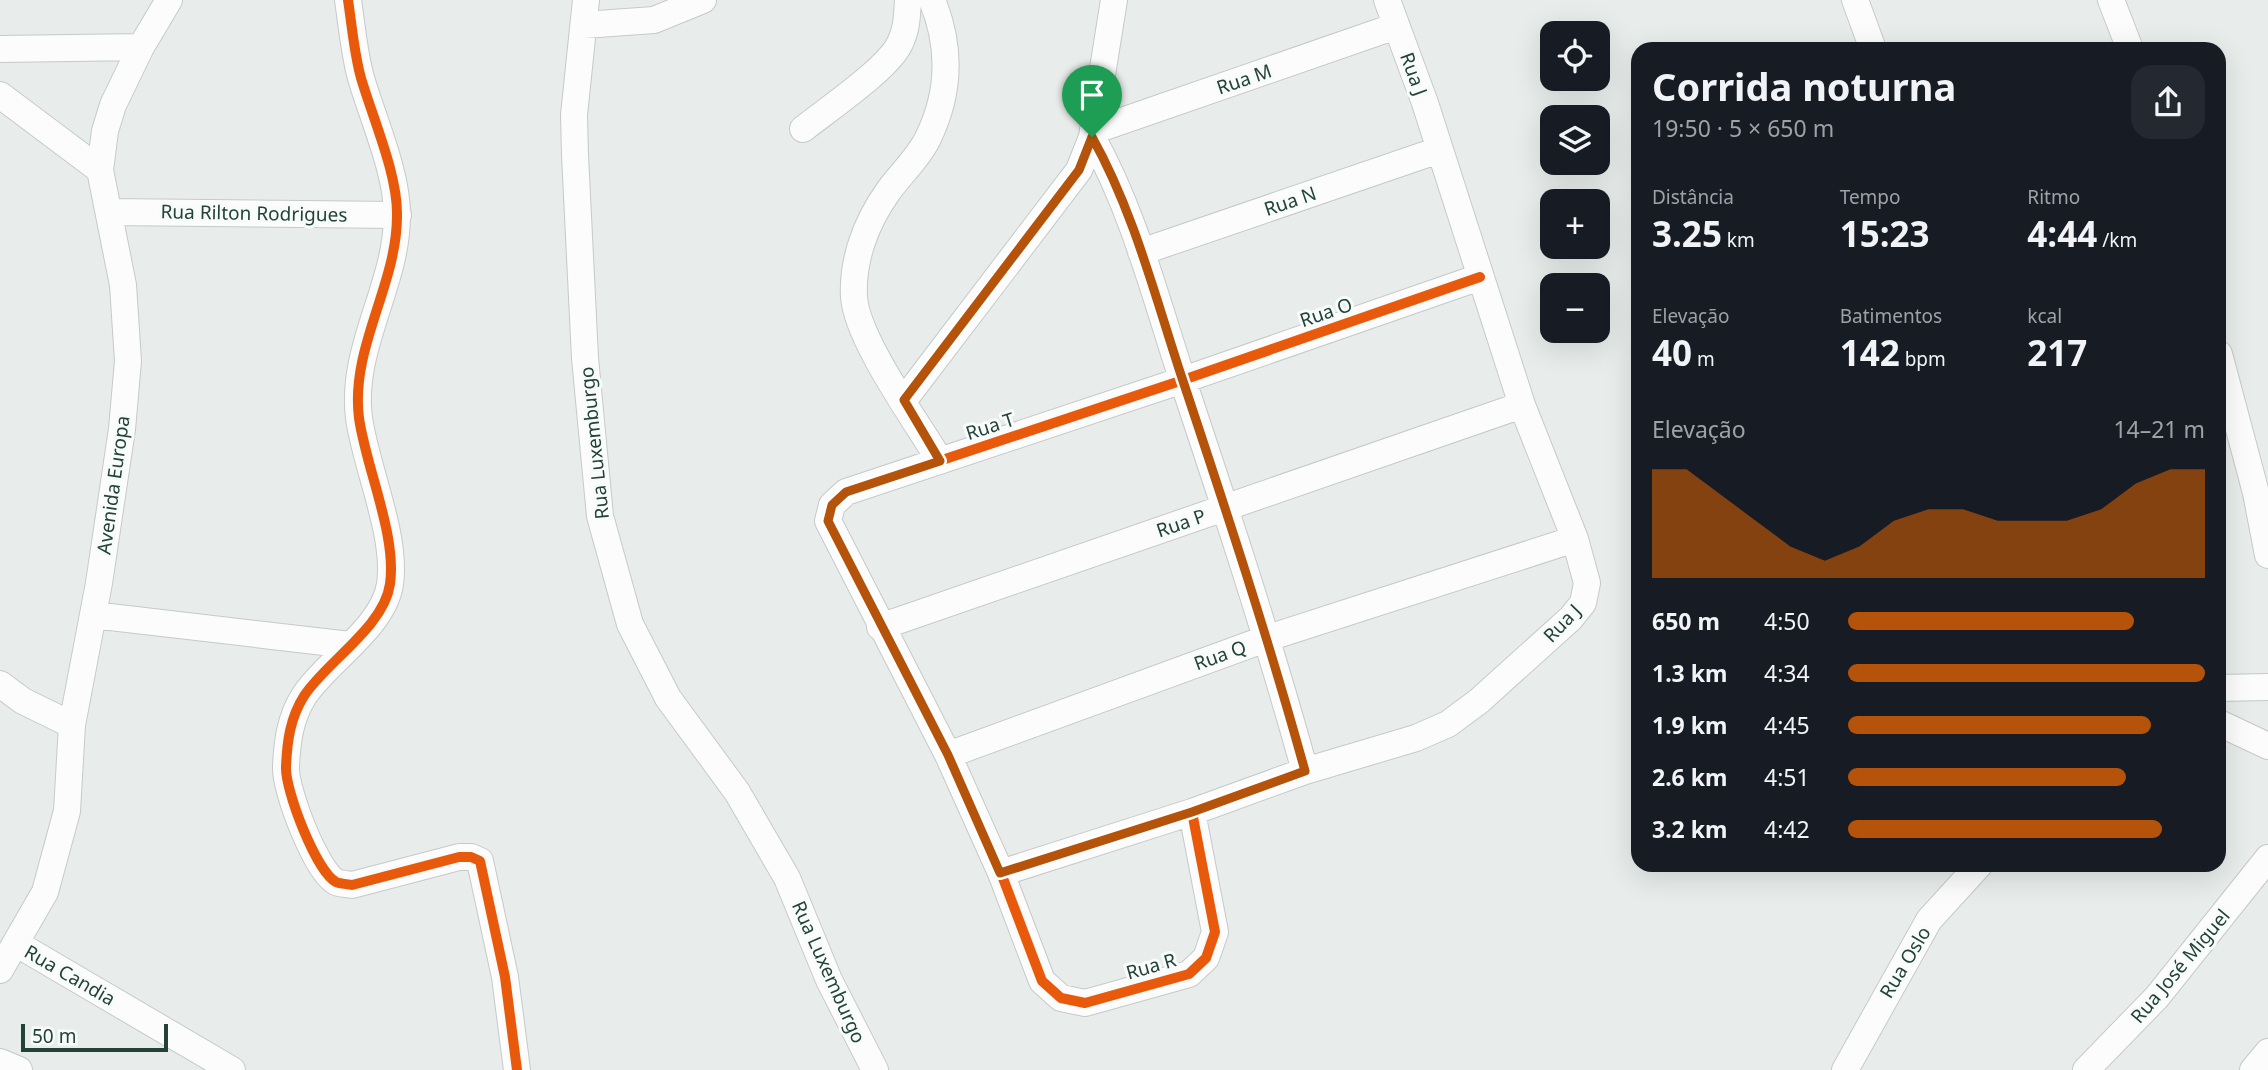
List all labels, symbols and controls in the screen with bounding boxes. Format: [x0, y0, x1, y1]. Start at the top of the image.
map controls [1540, 21, 1610, 343]
button: locate [1540, 21, 1610, 91]
street label: Rua J [1394, 49, 1434, 99]
street label: Rua M [1213, 58, 1275, 100]
text: Corrida noturna [1652, 60, 1956, 112]
pin [1062, 65, 1122, 137]
button: share [2131, 65, 2205, 139]
icon: arrive [1073, 76, 1111, 114]
button: layers [1540, 105, 1610, 175]
text: 19:50 · 5 × 650 m [1652, 112, 1834, 144]
street label: Rua N [1260, 180, 1320, 222]
text: Distância [1652, 184, 1734, 210]
text: Tempo [1840, 184, 1901, 210]
text: Ritmo [2027, 184, 2080, 210]
button: + [1540, 189, 1610, 259]
street label: Rua Rilton Rodrigues [160, 198, 348, 228]
text: 3.25 [1652, 210, 1722, 257]
text: 15:23 [1840, 210, 1930, 257]
text: 4:44 [2027, 210, 2097, 257]
text: km [1722, 227, 1755, 253]
text: /km [2097, 227, 2137, 253]
button: − [1540, 273, 1610, 343]
street label: Rua O [1296, 291, 1356, 333]
text: Elevação [1652, 303, 1729, 329]
text: Batimentos [1840, 303, 1942, 329]
text: kcal [2027, 303, 2062, 329]
text: 40 [1652, 329, 1692, 376]
text: 142 [1840, 329, 1900, 376]
text: 217 [2027, 329, 2087, 376]
text: m [1692, 346, 1715, 372]
text: bpm [1900, 346, 1946, 372]
street label: Rua Luxemburgo [573, 365, 615, 521]
street label: Rua T [962, 406, 1018, 446]
text: Elevação [1652, 413, 1746, 445]
text: 14–21 m [2113, 413, 2205, 445]
street label: Avenida Europa [90, 414, 136, 556]
street label: Rua P [1153, 502, 1209, 544]
street label: Rua J [1537, 598, 1587, 648]
text: 650 m [1652, 605, 1720, 637]
text: 4:50 [1764, 605, 1810, 637]
street label: Rua Q [1190, 634, 1250, 676]
text: 1.3 km [1652, 657, 1727, 689]
text: 4:34 [1764, 657, 1810, 689]
text: 1.9 km [1652, 709, 1727, 741]
text: 4:45 [1764, 709, 1810, 741]
text: 2.6 km [1652, 761, 1727, 793]
text: 4:51 [1764, 761, 1810, 793]
text: 3.2 km [1652, 813, 1727, 845]
text: 4:42 [1764, 813, 1810, 845]
street label: Rua Luxemburgo [786, 897, 872, 1047]
street label: Rua José Miguel [2124, 903, 2236, 1029]
street label: Rua Oslo [1873, 921, 1937, 1003]
street label: Rua Candia [20, 939, 120, 1011]
street label: Rua R [1123, 946, 1179, 986]
scale bar [21, 1021, 168, 1053]
text: 50 m [32, 1023, 76, 1049]

